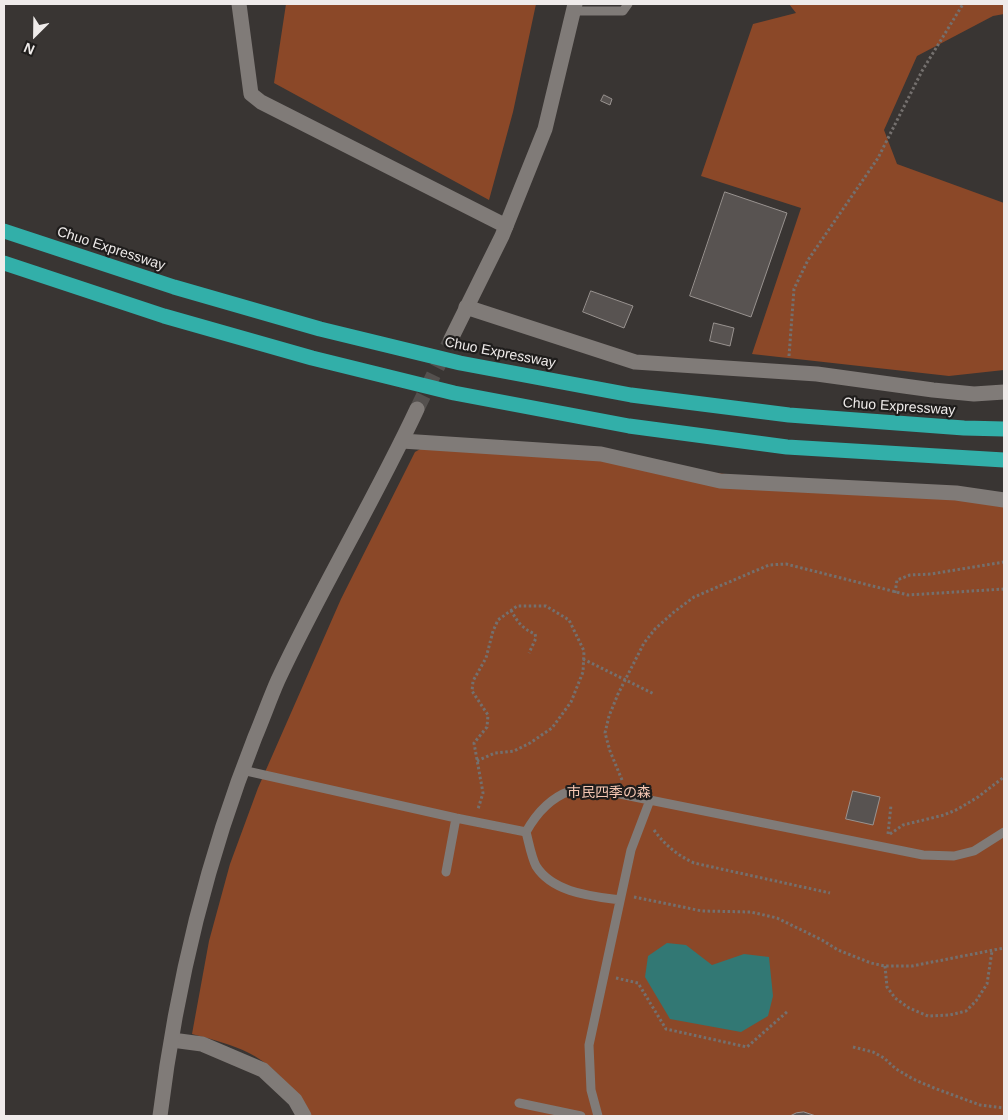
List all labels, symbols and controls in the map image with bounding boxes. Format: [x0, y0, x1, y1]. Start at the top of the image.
north arrow [10, 10, 60, 60]
text: N [21, 39, 37, 58]
street label: Chuo Expressway [55, 224, 167, 274]
street label: Chuo Expressway [443, 334, 557, 372]
street label: Chuo Expressway [842, 395, 956, 419]
park label: 市民四季の森 [567, 785, 651, 801]

